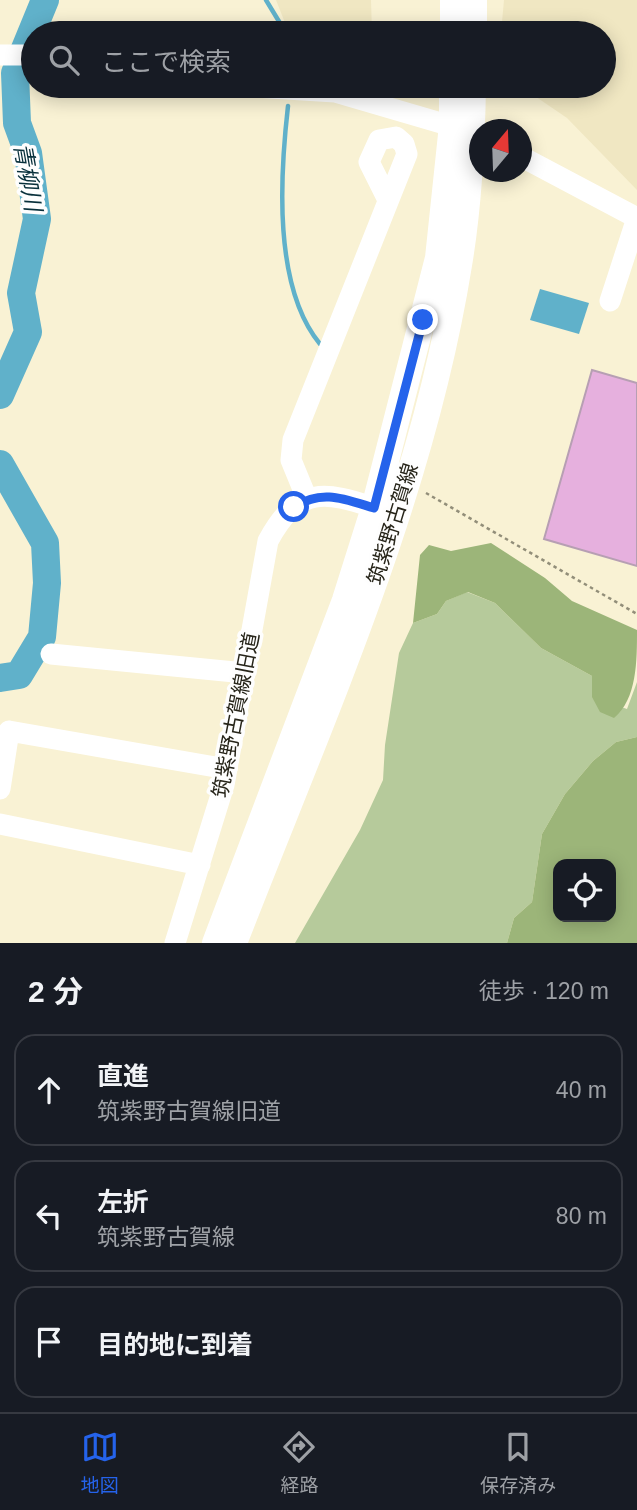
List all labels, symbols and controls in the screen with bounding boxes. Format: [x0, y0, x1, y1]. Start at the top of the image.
search box [21, 21, 616, 98]
icon: search [45, 41, 83, 79]
text: ここで検索 [101, 47, 231, 77]
north arrow [469, 119, 532, 182]
water label: 青柳川 [9, 141, 47, 216]
route end [407, 304, 438, 335]
street label: 筑紫野古賀線 [363, 460, 422, 587]
route start [278, 491, 309, 522]
street label: 筑紫野古賀線旧道 [208, 630, 263, 800]
map controls [553, 859, 616, 922]
button: locate [553, 859, 616, 922]
text: 2 分 [28, 975, 83, 1008]
text: 徒歩 · 120 m [479, 978, 609, 1004]
text: 直進 [97, 1061, 149, 1091]
icon: ahead [30, 1071, 68, 1109]
text: 40 m [556, 1077, 607, 1103]
text: 筑紫野古賀線旧道 [97, 1098, 281, 1124]
text: 左折 [97, 1187, 149, 1217]
icon: left [30, 1197, 68, 1235]
text: 80 m [556, 1203, 607, 1229]
text: 筑紫野古賀線 [97, 1224, 235, 1250]
icon: arrive [30, 1323, 68, 1361]
text: 目的地に到着 [97, 1330, 253, 1360]
tab: 地図 [81, 1428, 119, 1497]
tab: 経路 [280, 1428, 318, 1497]
tab: 保存済み [480, 1428, 556, 1497]

